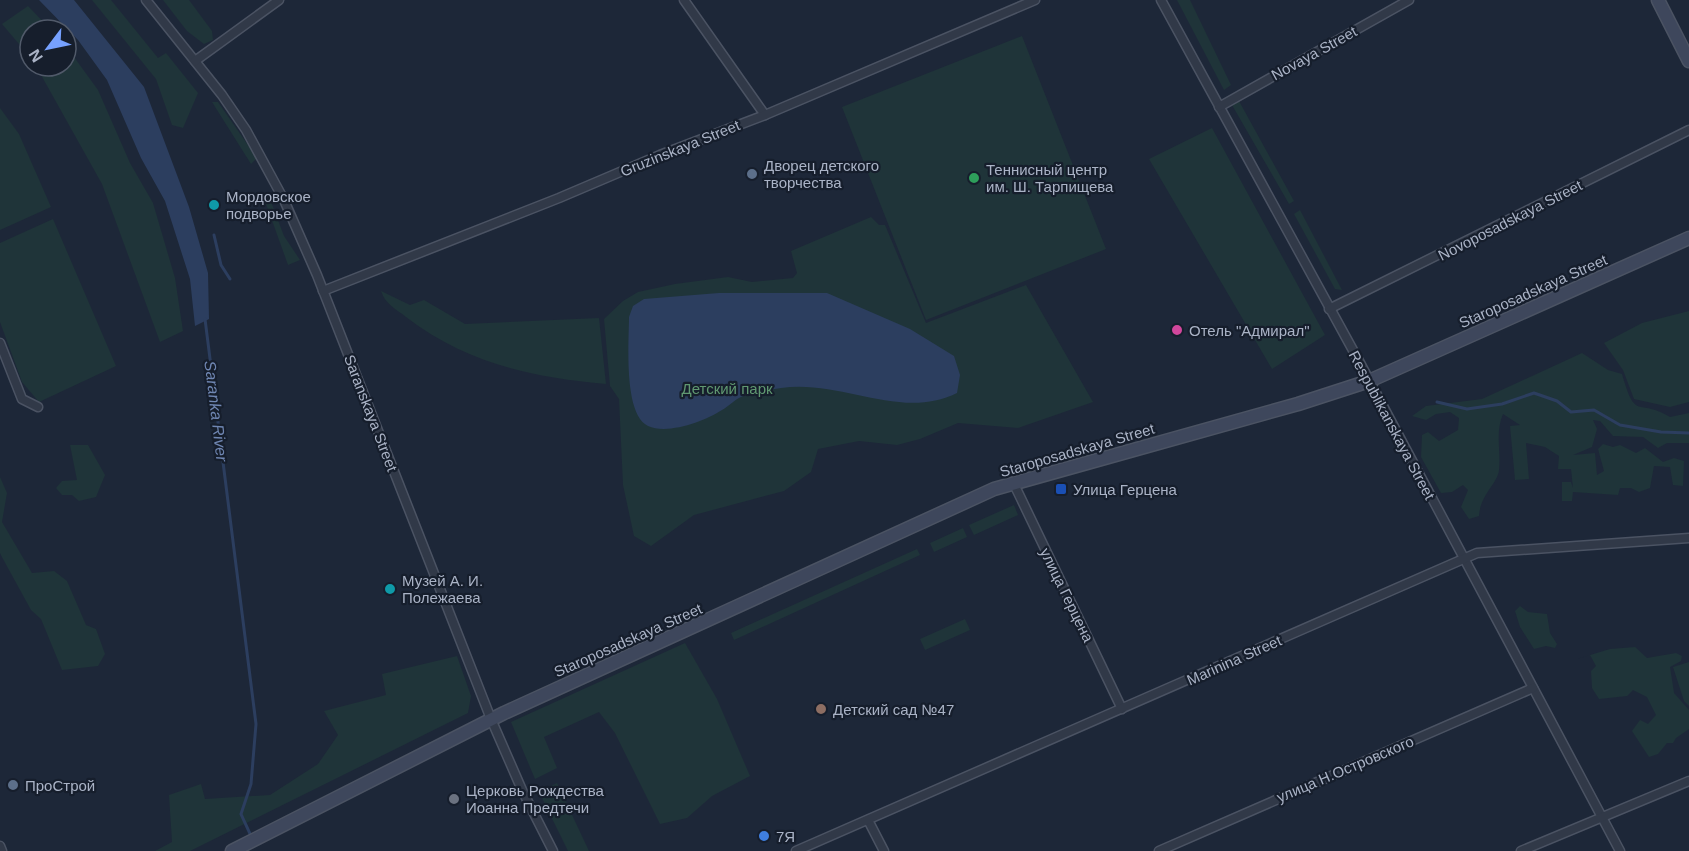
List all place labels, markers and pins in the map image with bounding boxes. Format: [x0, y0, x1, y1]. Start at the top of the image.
place label: Дворец детского творчества [764, 157, 879, 191]
place label: Теннисный центр им. Ш. Тарпищева [986, 161, 1114, 195]
marker: Дворец детского творчества [745, 167, 759, 181]
marker: Теннисный центр им. Ш. Тарпищева [967, 171, 981, 185]
place label: Мордовское подворье [226, 188, 311, 222]
marker: Мордовское подворье [207, 198, 221, 212]
place label: Отель "Адмирал" [1189, 322, 1309, 339]
marker: Отель "Адмирал" [1170, 323, 1184, 337]
place label: Улица Герцена [1073, 481, 1178, 498]
marker: Улица Герцена [1054, 482, 1068, 496]
place label: Музей А. И. Полежаева [402, 572, 483, 606]
marker: Музей А. И. Полежаева [383, 582, 397, 596]
place label: Детский сад №47 [833, 701, 954, 718]
marker: Детский сад №47 [814, 702, 828, 716]
place label: ПроСтрой [25, 777, 95, 794]
marker: ПроСтрой [6, 778, 20, 792]
place label: Церковь Рождества Иоанна Предтечи [466, 782, 605, 816]
marker: Церковь Рождества Иоанна Предтечи [447, 792, 461, 806]
place label: 7Я [776, 828, 795, 845]
marker: 7Я [757, 829, 771, 843]

